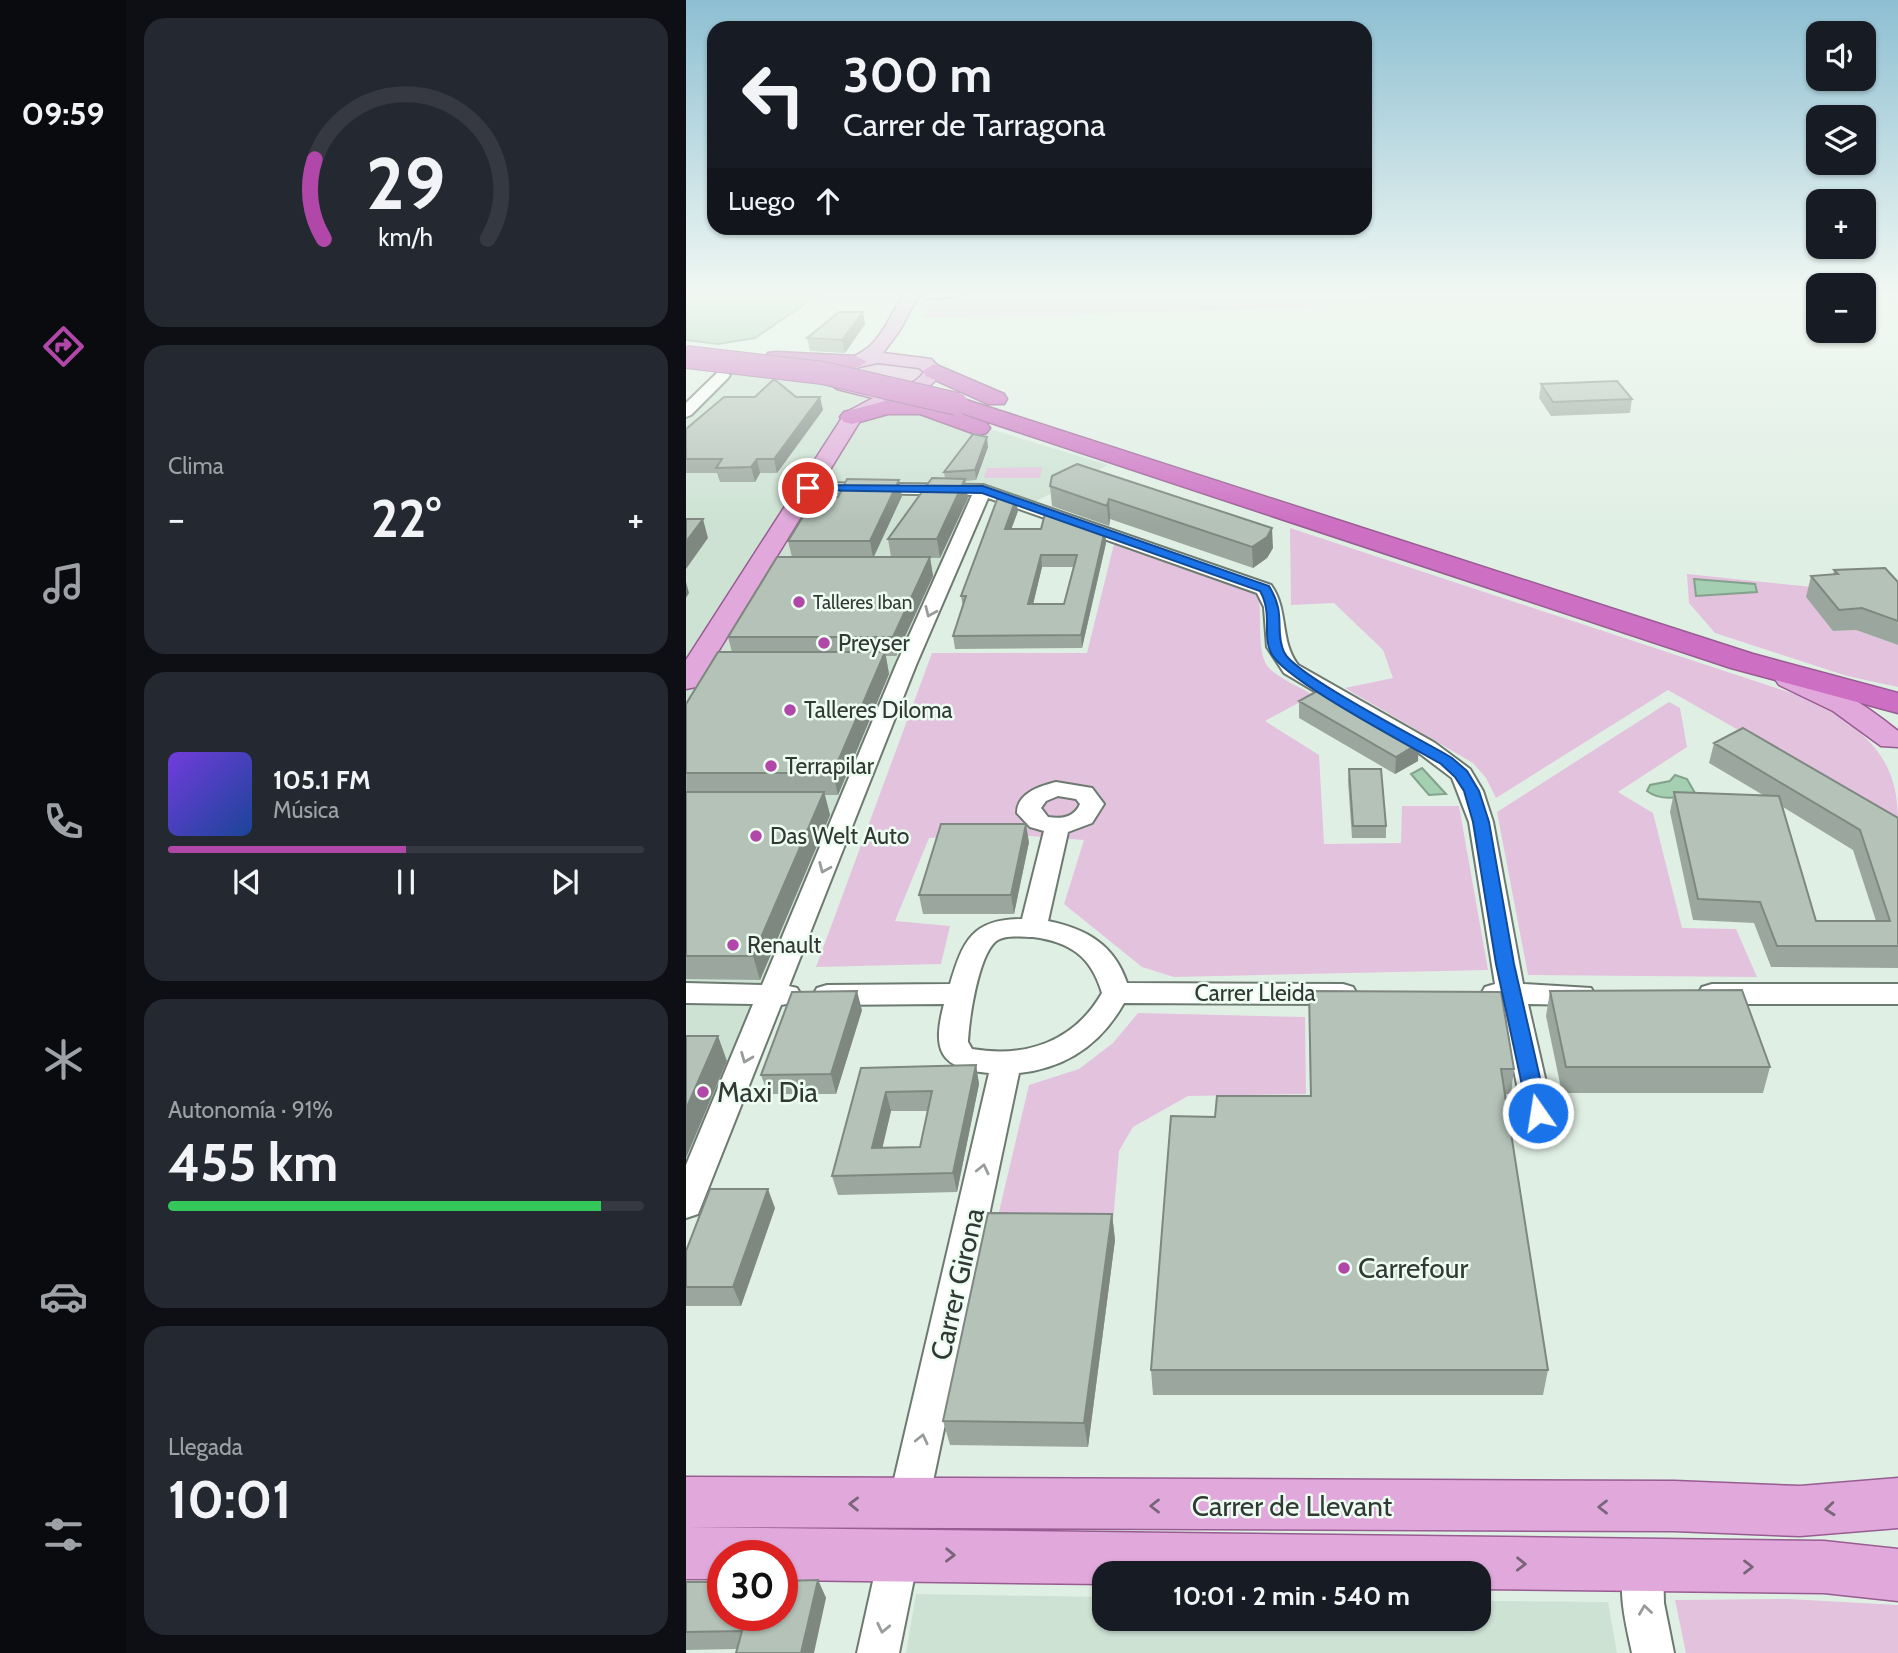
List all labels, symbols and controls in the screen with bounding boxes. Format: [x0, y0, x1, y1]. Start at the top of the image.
map controls [1806, 21, 1876, 343]
button: sound [1806, 21, 1876, 91]
text: 300 m [843, 45, 992, 104]
icon: left [728, 49, 819, 140]
text: 09:59 [22, 94, 104, 133]
text: Carrer de Tarragona [843, 105, 1106, 144]
button: layers [1806, 105, 1876, 175]
text: 29 [366, 139, 446, 227]
icon: ahead [809, 182, 847, 220]
text: Luego [728, 185, 795, 217]
button: + [1806, 189, 1876, 259]
text: km/h [379, 221, 433, 251]
button: − [1806, 273, 1876, 343]
icon: directions [39, 322, 88, 371]
text: Clima [168, 452, 224, 480]
pin [778, 458, 838, 518]
icon: arrive [789, 469, 827, 507]
text: 22° [371, 487, 441, 550]
text: − [168, 495, 185, 542]
text: + [627, 495, 644, 542]
icon: music [39, 559, 88, 608]
place label: Talleres Iban [813, 591, 912, 614]
marker: Talleres Iban [791, 594, 807, 610]
one-way arrow [924, 605, 938, 617]
place label: Preyser [838, 629, 910, 657]
marker: Preyser [816, 635, 832, 651]
place label: Talleres Diloma [804, 696, 952, 724]
marker: Talleres Diloma [782, 702, 798, 718]
place label: Terrapilar [785, 752, 875, 780]
marker: Terrapilar [763, 758, 779, 774]
text: 105.1 FM [273, 764, 371, 796]
text: Música [273, 796, 339, 824]
icon: phone [39, 797, 88, 846]
place label: Das Welt Auto [770, 822, 909, 850]
marker: Das Welt Auto [748, 828, 764, 844]
one-way arrow [819, 861, 833, 873]
icon: previous [228, 863, 266, 901]
icon: pause [387, 863, 425, 901]
icon: next [546, 863, 584, 901]
place label: Renault [747, 931, 821, 959]
marker: Renault [725, 937, 741, 953]
street label: Carrer Lleida [1195, 979, 1315, 1007]
icon: climate [39, 1035, 88, 1084]
one-way arrow [740, 1051, 754, 1063]
place label: Maxi Dia [717, 1075, 819, 1109]
position arrow [1501, 1076, 1575, 1150]
marker: Maxi Dia [695, 1084, 711, 1100]
text: Autonomía · 91% [168, 1096, 333, 1124]
text: 455 km [168, 1131, 338, 1194]
one-way arrow [974, 1163, 989, 1175]
street label: Carrer Girona [923, 1204, 991, 1363]
place label: Carrefour [1358, 1251, 1468, 1285]
marker: Carrefour [1336, 1260, 1352, 1276]
icon: car [39, 1272, 88, 1321]
text: Llegada [168, 1433, 243, 1461]
one-way arrow [914, 1433, 929, 1445]
text: 10:01 [168, 1468, 291, 1531]
street label: Carrer de Llevant [1192, 1489, 1392, 1523]
one-way arrow [848, 1496, 859, 1512]
one-way arrow [1149, 1498, 1160, 1513]
one-way arrow [1597, 1499, 1608, 1514]
one-way arrow [1824, 1501, 1835, 1516]
icon: filters [39, 1510, 88, 1559]
speed limit sign: 30 [707, 1540, 798, 1631]
one-way arrow [945, 1547, 956, 1563]
one-way arrow [1516, 1556, 1526, 1572]
one-way arrow [1743, 1559, 1754, 1575]
text: 10:01 · 2 min · 540 m [1173, 1580, 1410, 1612]
one-way arrow [1638, 1604, 1653, 1616]
one-way arrow [877, 1622, 892, 1634]

